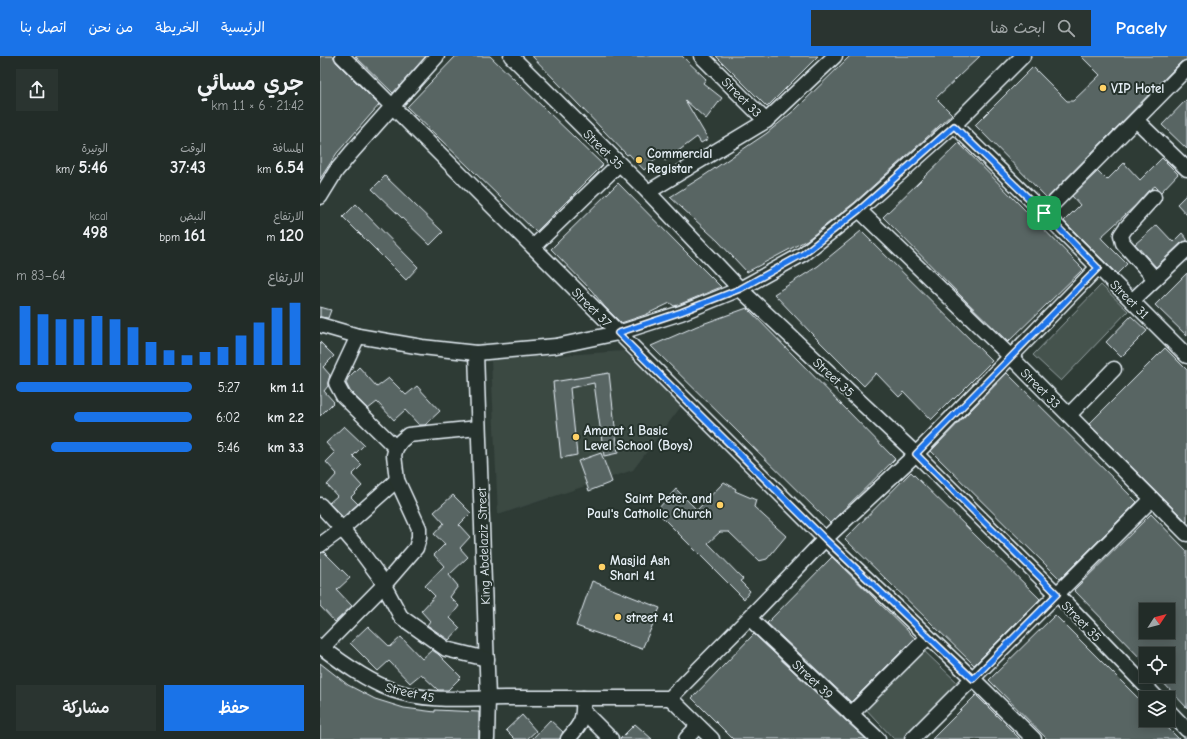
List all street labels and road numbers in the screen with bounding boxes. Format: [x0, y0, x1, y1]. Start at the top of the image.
street label: Street 33 [719, 74, 765, 120]
street label: Street 35 [580, 126, 627, 173]
street label: Street 31 [1107, 277, 1152, 322]
street label: Street 37 [569, 285, 614, 330]
street label: Street 35 [810, 355, 857, 400]
street label: Street 33 [1018, 365, 1064, 411]
street label: King Abdelaziz Street [474, 486, 493, 605]
street label: Street 35 [1059, 598, 1105, 645]
street label: Street 39 [789, 657, 836, 702]
street label: Street 45 [384, 680, 436, 705]

